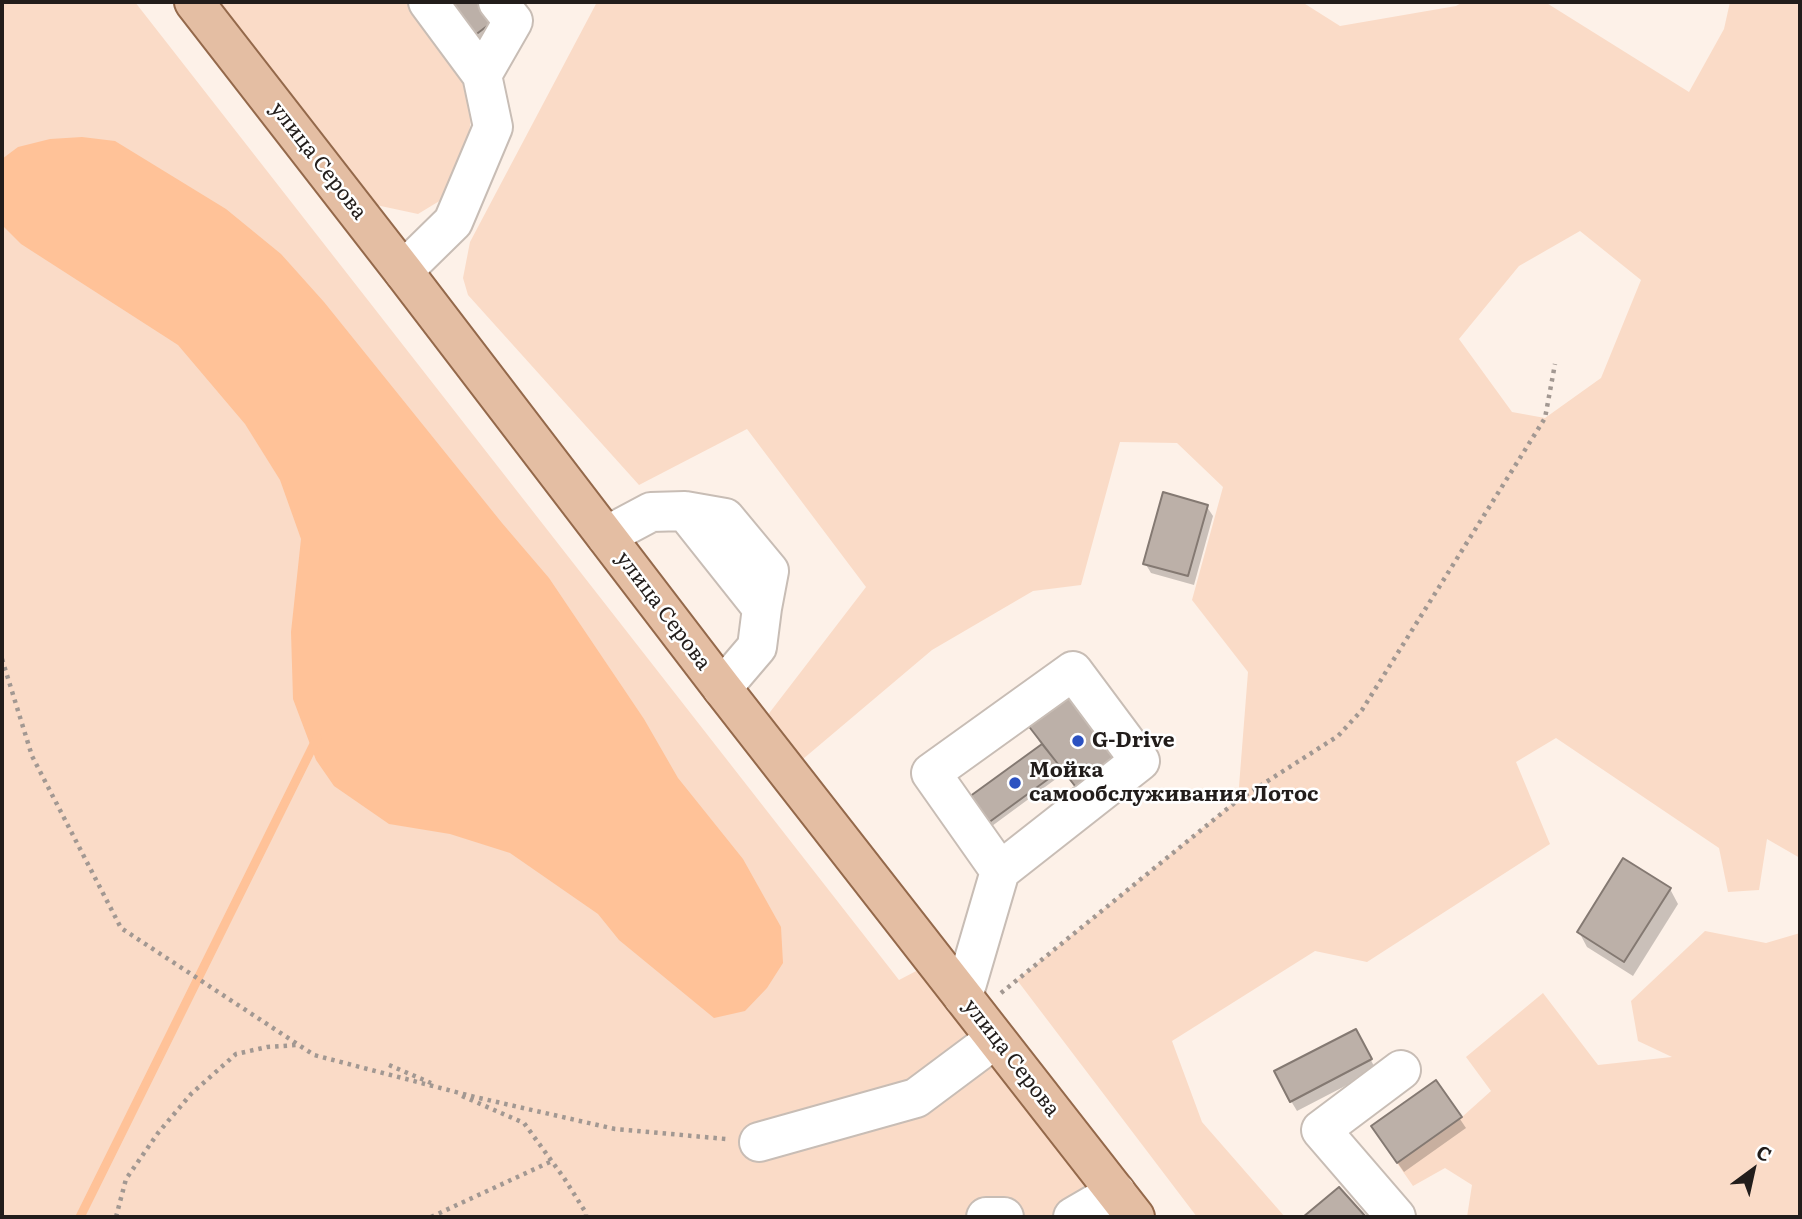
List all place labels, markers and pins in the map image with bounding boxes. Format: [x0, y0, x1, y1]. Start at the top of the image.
place label: G-Drive [1092, 728, 1175, 754]
marker: G-Drive [1070, 733, 1086, 749]
place label: Мойка самообслуживания Лотос [1029, 758, 1319, 808]
marker: Мойка самообслуживания Лотос [1007, 775, 1023, 791]

